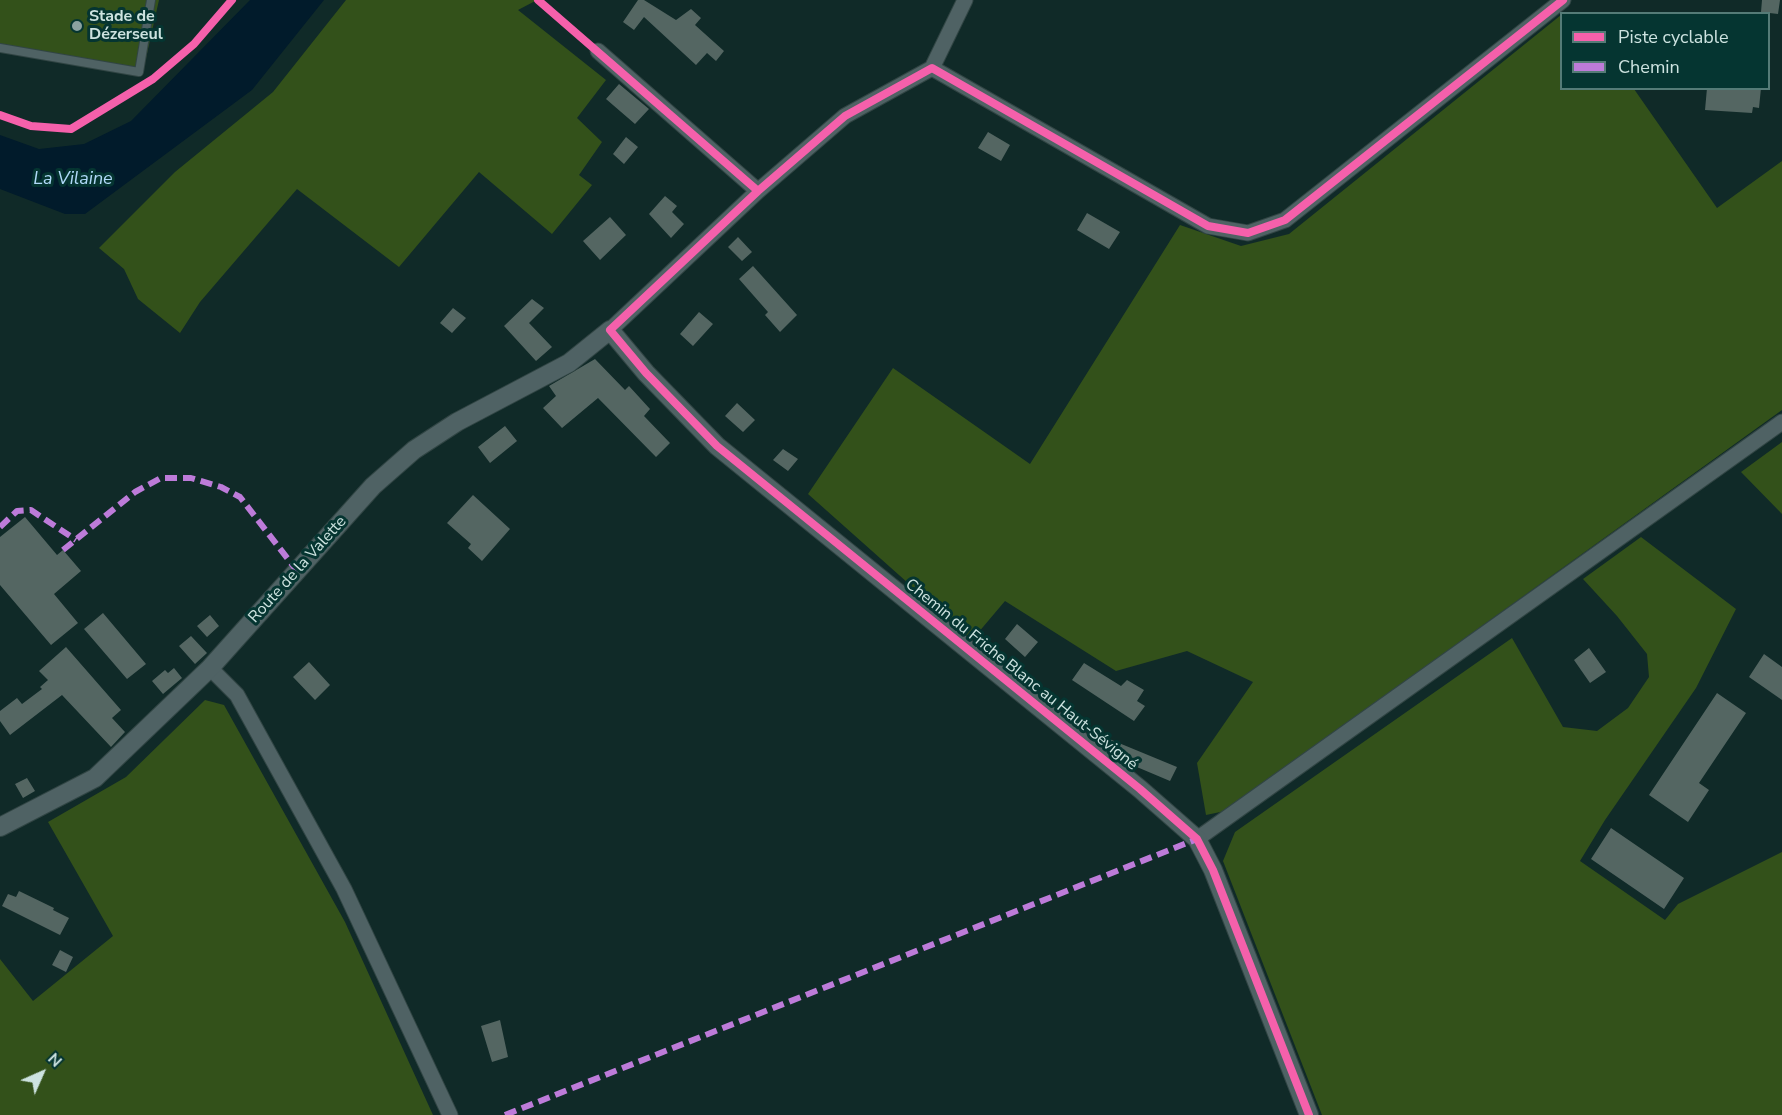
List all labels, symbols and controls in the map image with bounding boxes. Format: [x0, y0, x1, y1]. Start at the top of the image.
place label: Stade de Dézerseul [89, 7, 163, 45]
legend [1560, 12, 1770, 90]
marker: Stade de Dézerseul [70, 19, 84, 33]
text: Piste cyclable [1618, 25, 1729, 49]
text: Chemin [1618, 55, 1680, 79]
water label: La Vilaine [33, 169, 113, 191]
street label: Route de la Valette [245, 513, 351, 627]
street label: Chemin du Friche Blanc au Haut-Sévigné [901, 575, 1141, 775]
north arrow [12, 1043, 72, 1103]
text: N [43, 1048, 67, 1072]

